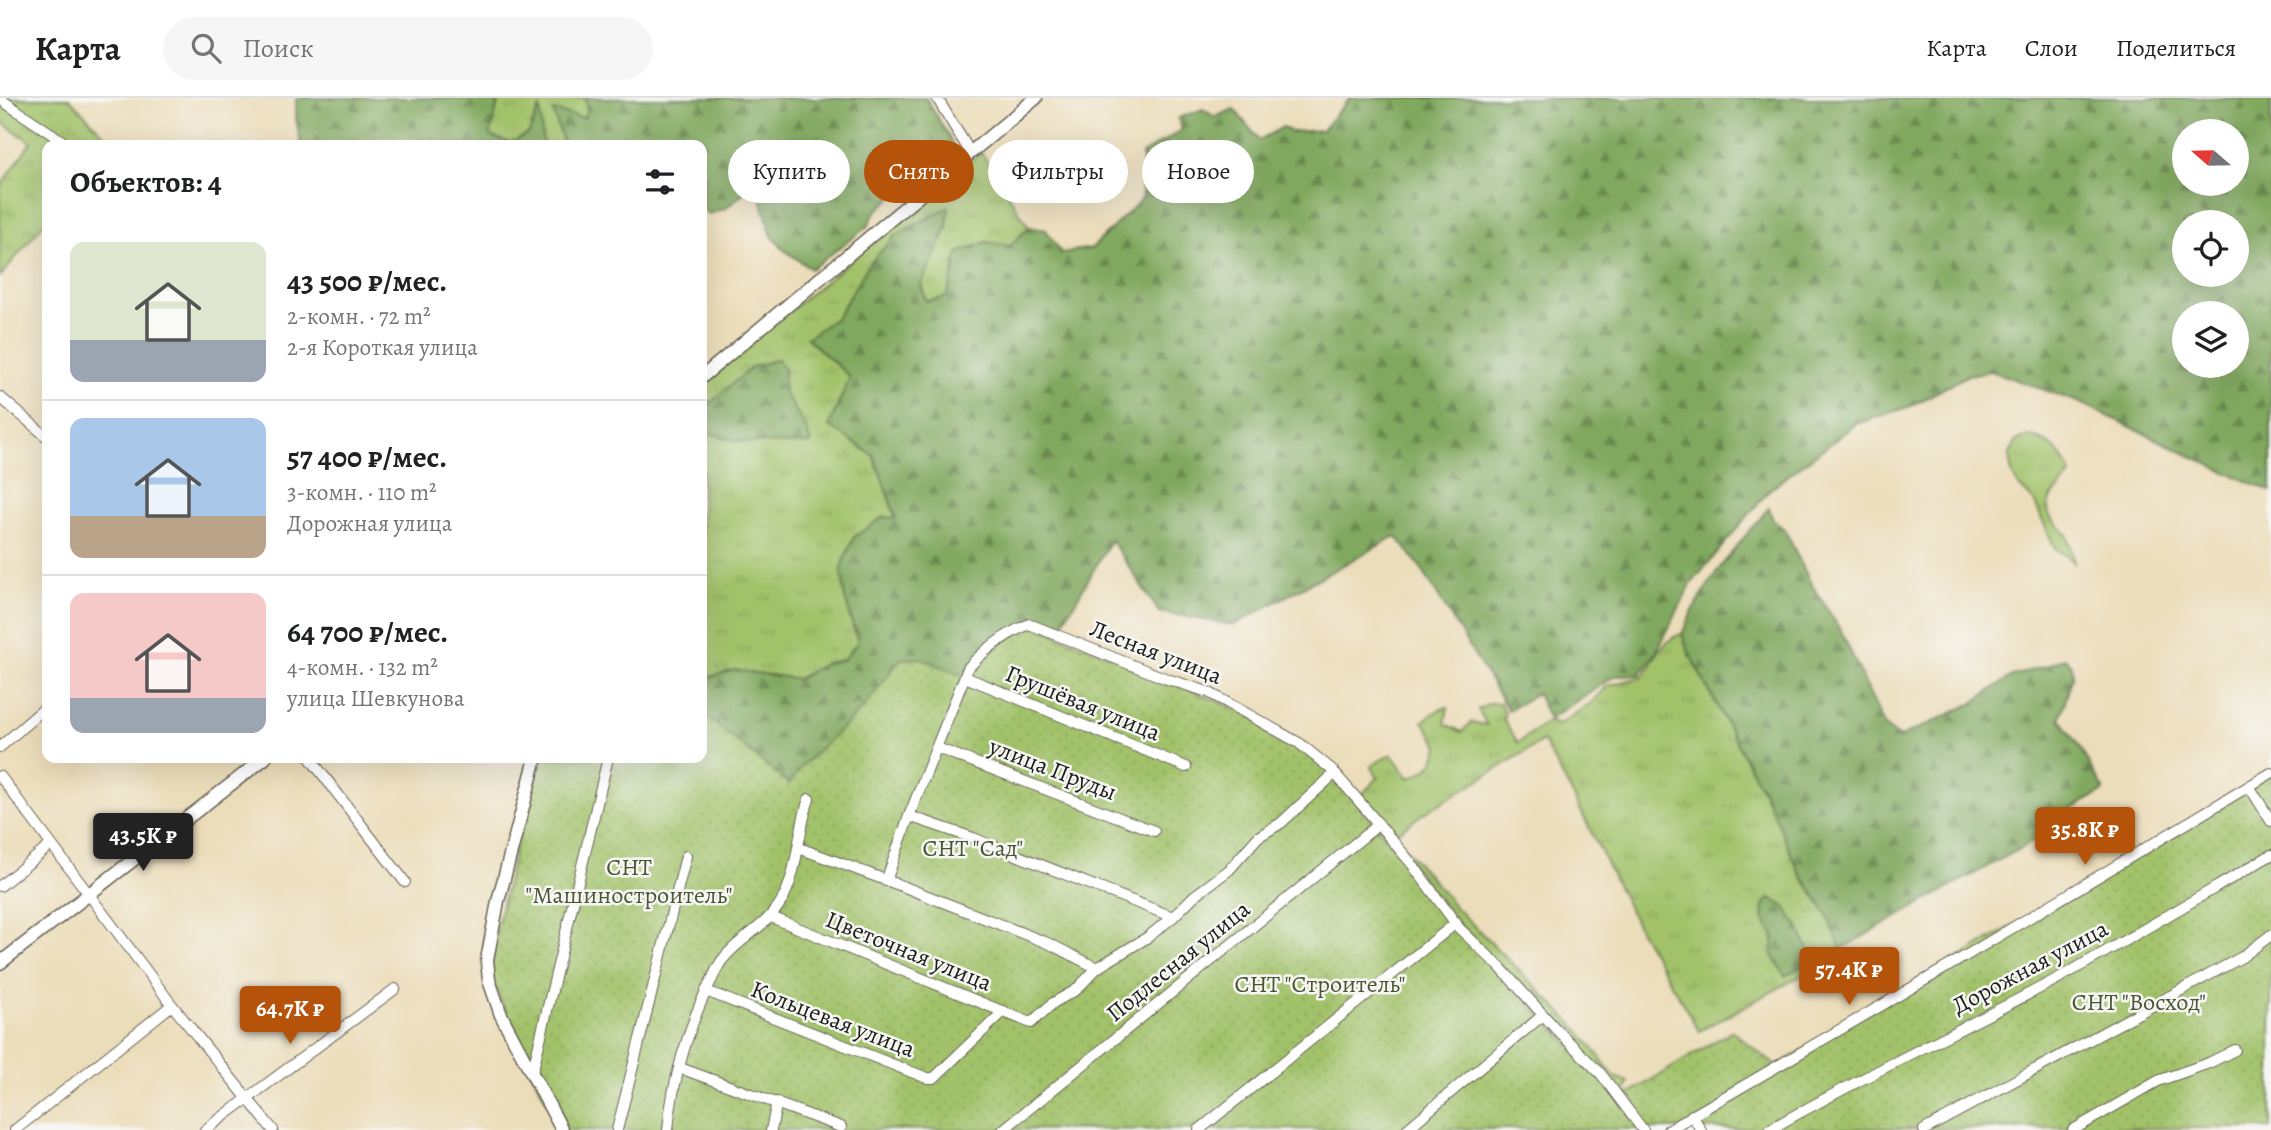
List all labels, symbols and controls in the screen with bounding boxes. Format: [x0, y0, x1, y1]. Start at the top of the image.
search box [163, 17, 653, 80]
text: Карта [35, 26, 121, 71]
icon: search [187, 29, 225, 67]
text: Поиск [243, 31, 314, 66]
text: Карта [1926, 32, 1987, 64]
text: Слои [2025, 32, 2078, 64]
text: Поделиться [2116, 32, 2236, 64]
north arrow [2172, 119, 2249, 196]
map controls [2172, 119, 2249, 378]
chip: Купить [728, 140, 850, 203]
chip: Снять [864, 140, 974, 203]
chip: Фильтры [988, 140, 1128, 203]
chip: Новое [1142, 140, 1254, 203]
text: Объектов: 4 [70, 162, 222, 202]
icon: filters [641, 163, 679, 201]
button: locate [2172, 210, 2249, 287]
text: 43 500 ₽/мес. [287, 261, 447, 301]
icon: home [126, 270, 210, 354]
text: 2-комн. · 72 m² [287, 301, 431, 332]
button: layers [2172, 301, 2249, 378]
text: 2-я Короткая улица [287, 332, 478, 363]
text: 57 400 ₽/мес. [287, 437, 447, 477]
icon: home [126, 446, 210, 530]
text: 3-комн. · 110 m² [287, 477, 437, 508]
text: Дорожная улица [287, 508, 452, 539]
text: 64 700 ₽/мес. [287, 612, 448, 652]
street label: Лесная улица [1085, 612, 1227, 692]
icon: home [126, 621, 210, 705]
text: 4-комн. · 132 m² [287, 652, 438, 683]
street label: Грушёвая улица [1001, 657, 1165, 749]
text: улица Шевкунова [287, 683, 465, 714]
street label: улица Пруды [984, 730, 1121, 808]
pin: 35.8K ₽ [2020, 808, 2150, 867]
pin: 43.5K ₽ [78, 814, 208, 873]
text: 35.8K ₽ [2051, 814, 2119, 845]
text: 43.5K ₽ [109, 820, 177, 851]
park label: СНТ "Сад" [923, 832, 1024, 864]
park label: СНТ "Машиностроитель" [525, 851, 733, 911]
street label: Подлесная улица [1099, 893, 1257, 1029]
street label: Цветочная улица [821, 903, 997, 999]
street label: Дорожная улица [1946, 912, 2114, 1022]
pin: 57.4K ₽ [1784, 948, 1914, 1007]
text: 57.4K ₽ [1815, 954, 1883, 985]
park label: СНТ "Строитель" [1234, 968, 1406, 1000]
street label: Кольцевая улица [746, 973, 920, 1065]
pin: 64.7K ₽ [225, 986, 355, 1046]
park label: СНТ "Восход" [2072, 986, 2206, 1018]
text: 64.7K ₽ [256, 993, 324, 1024]

